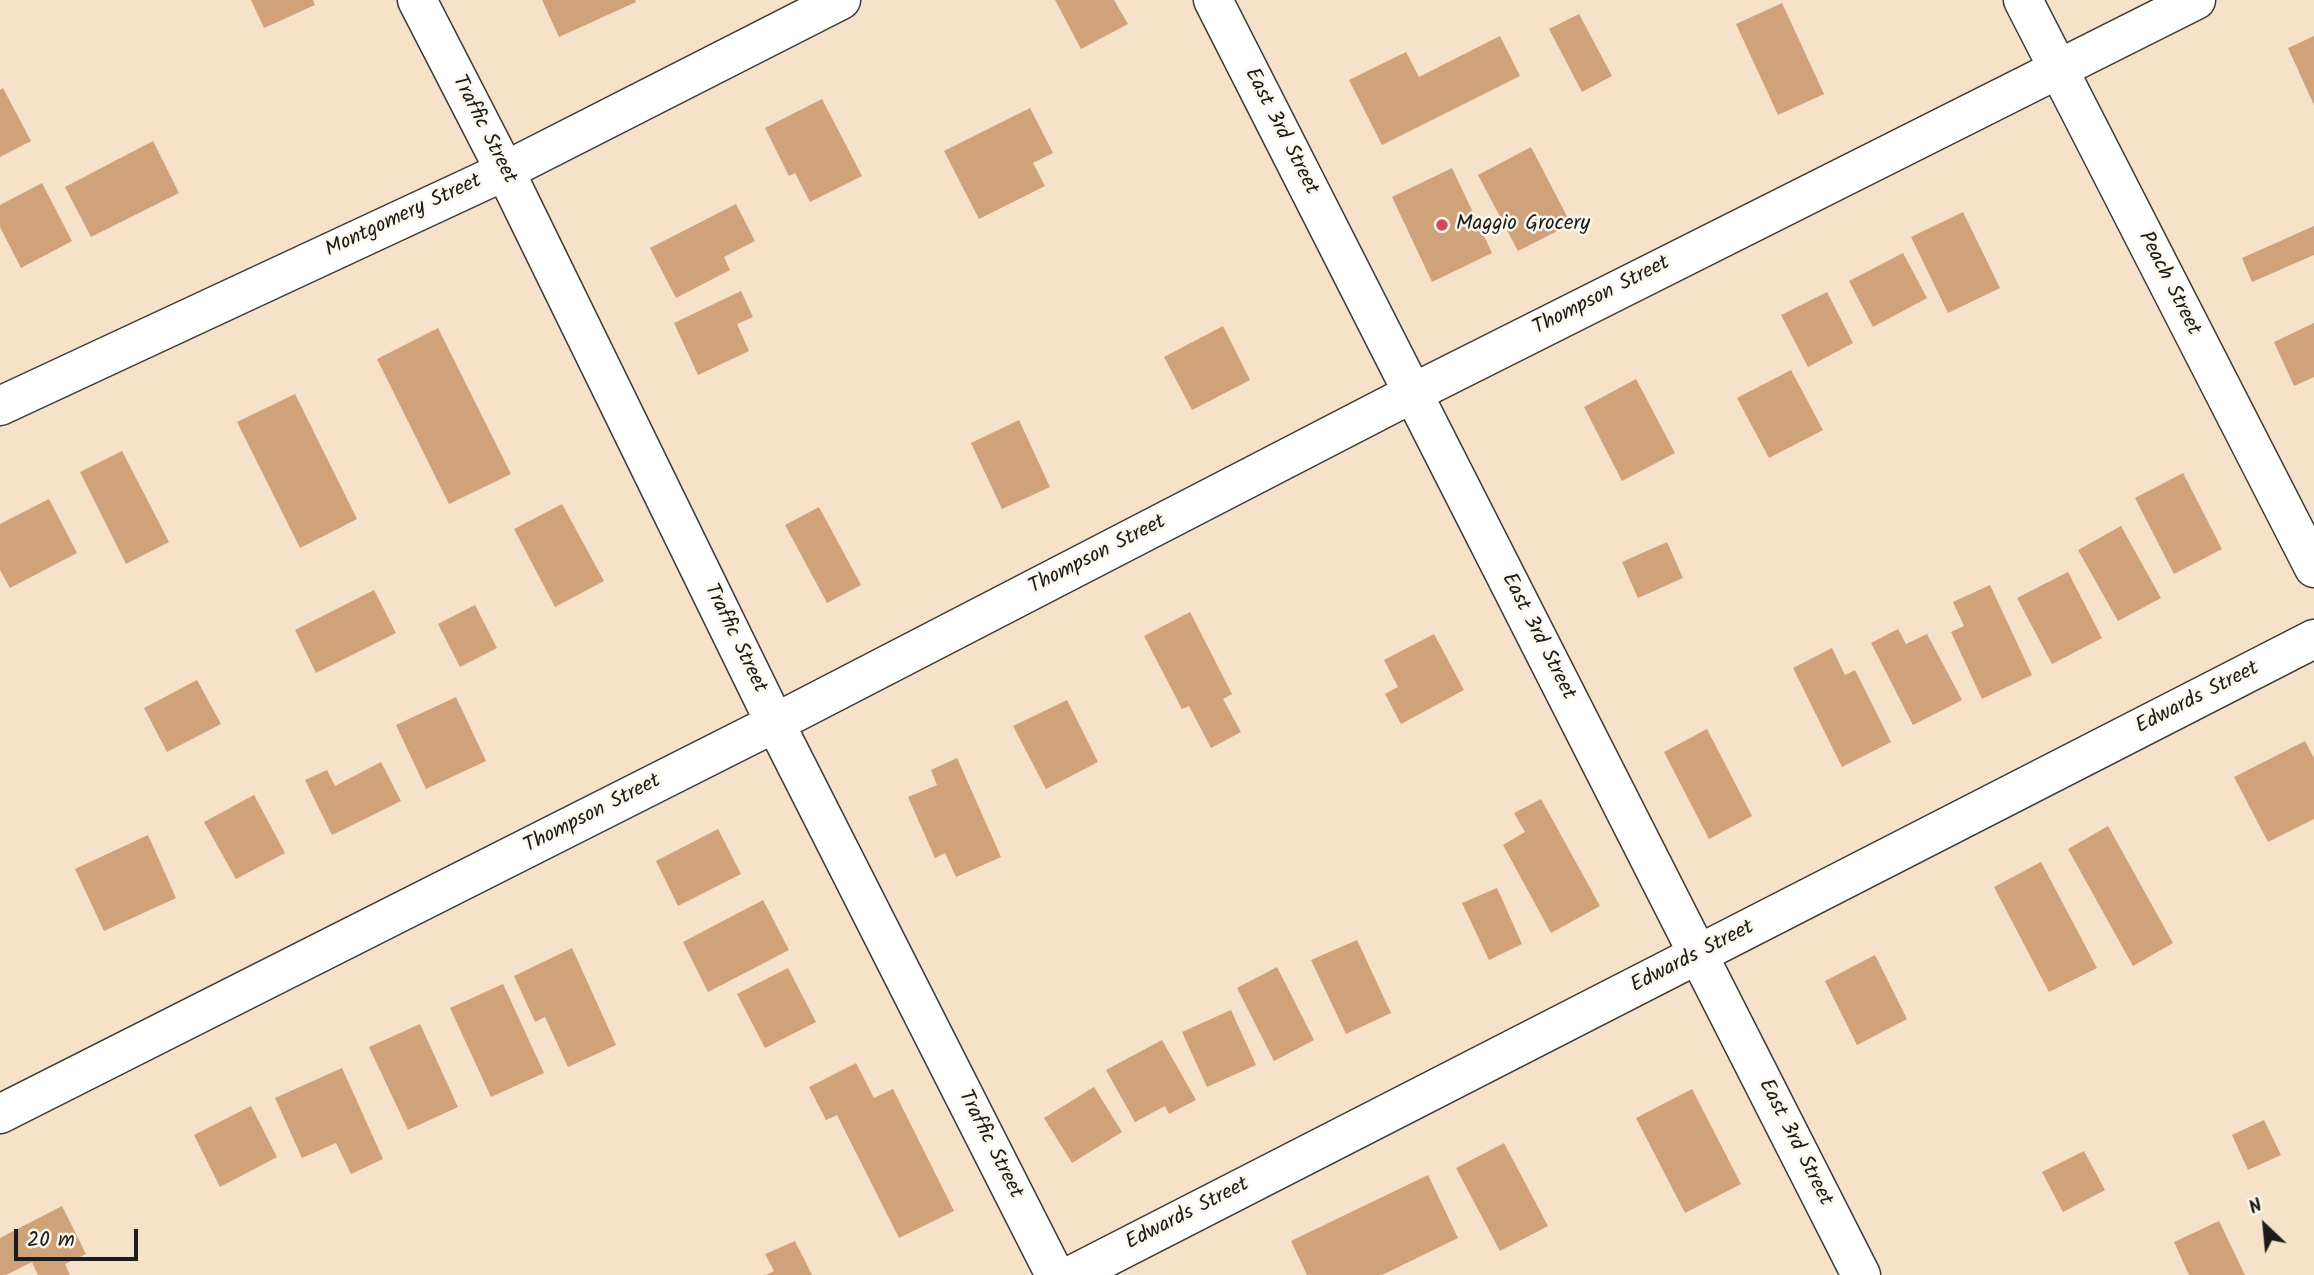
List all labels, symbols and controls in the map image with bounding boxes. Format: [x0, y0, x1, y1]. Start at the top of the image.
street label: East 3rd Street [1237, 64, 1323, 200]
street label: Traffic Street [445, 72, 521, 188]
street label: Montgomery Street [322, 170, 486, 264]
place label: Maggio Grocery [1456, 212, 1590, 238]
marker: Maggio Grocery [1434, 217, 1450, 233]
street label: Peach Street [2131, 228, 2205, 340]
street label: Thompson Street [1529, 252, 1675, 342]
street label: Thompson Street [1025, 511, 1171, 601]
street label: East 3rd Street [1494, 569, 1580, 705]
street label: Traffic Street [697, 580, 771, 698]
street label: Edwards Street [2132, 657, 2264, 741]
street label: Thompson Street [520, 770, 666, 860]
street label: Edwards Street [1627, 916, 1759, 1000]
street label: East 3rd Street [1751, 1075, 1837, 1211]
street label: Traffic Street [951, 1087, 1027, 1203]
street label: Edwards Street [1122, 1173, 1254, 1257]
north arrow [2230, 1191, 2300, 1261]
text: N [2244, 1191, 2268, 1223]
scale bar [18, 1216, 142, 1260]
text: 20 m [27, 1224, 75, 1257]

